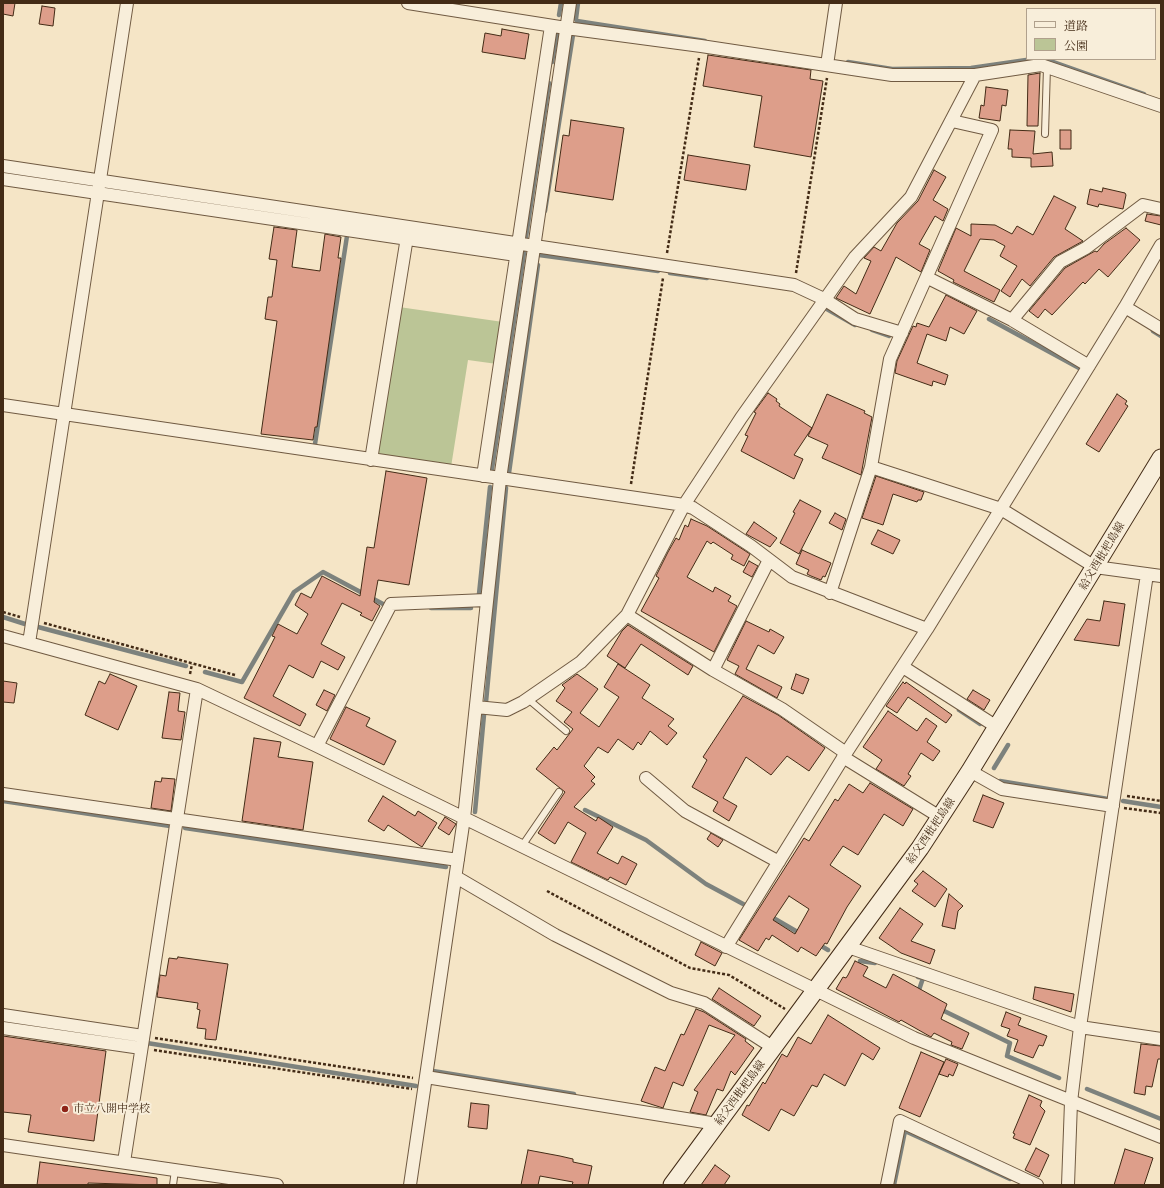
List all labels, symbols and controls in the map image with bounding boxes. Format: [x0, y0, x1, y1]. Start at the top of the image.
legend [1026, 8, 1156, 60]
text: 道路 [1064, 18, 1088, 33]
text: 公園 [1064, 38, 1088, 53]
street label: 給父西枇杷島線 [1077, 520, 1127, 592]
street label: 給父西枇杷島線 [904, 795, 958, 867]
street label: 給父西枇杷島線 [712, 1058, 768, 1128]
place label: 市立八開中学校 [73, 1102, 150, 1116]
marker: 市立八開中学校 [60, 1104, 70, 1114]

